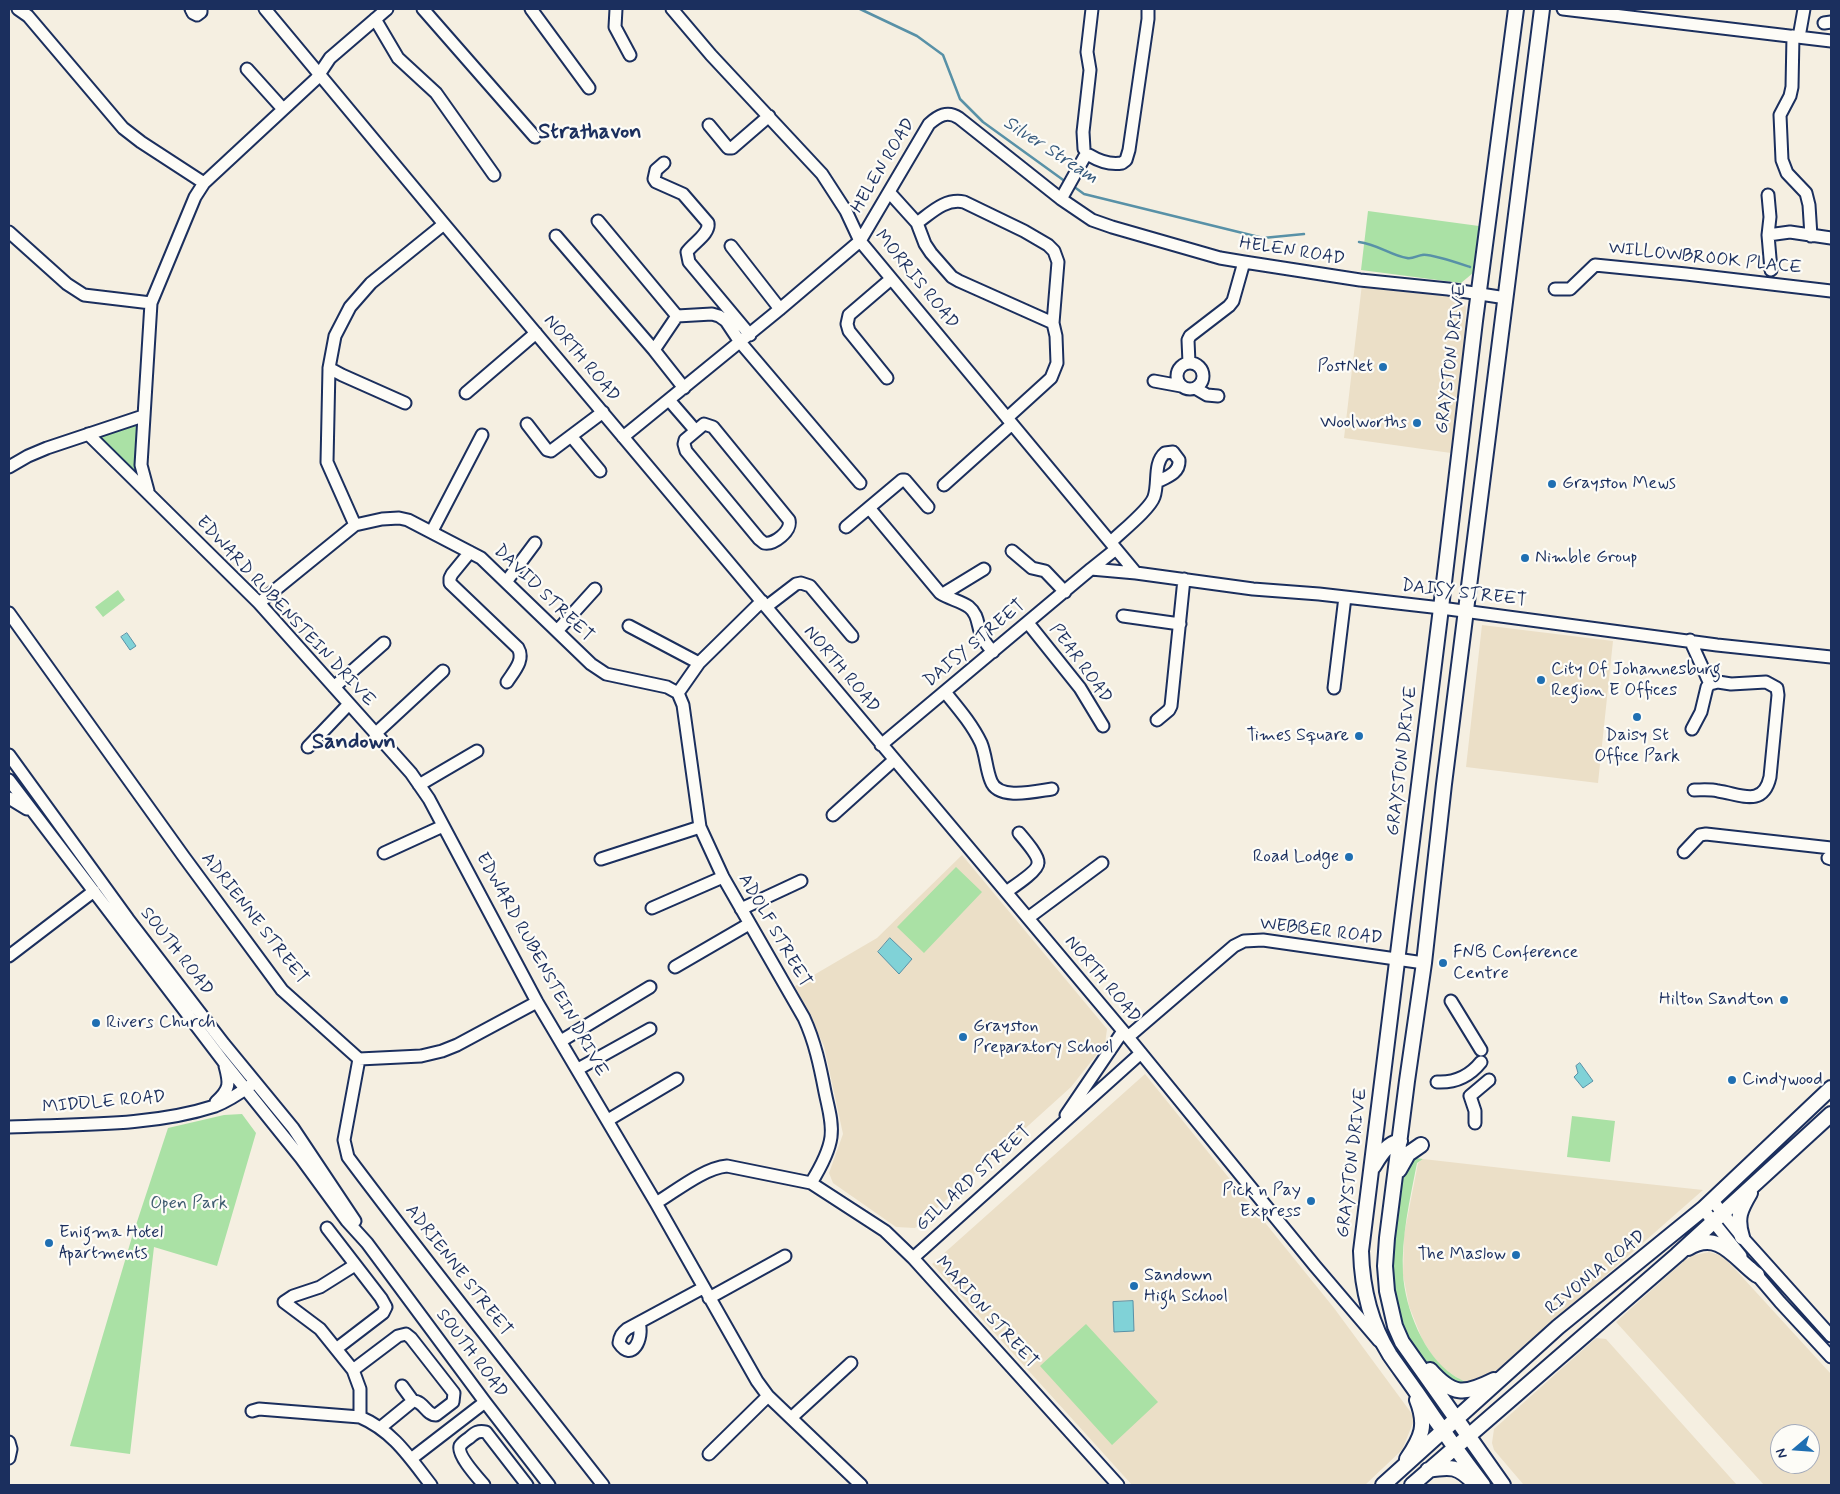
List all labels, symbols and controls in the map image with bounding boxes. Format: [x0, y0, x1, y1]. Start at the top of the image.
water label: Silver Stream [998, 112, 1102, 190]
street label: HELEN ROAD [847, 115, 921, 217]
district label: Strathavon [538, 120, 642, 146]
street label: MORRIS ROAD [869, 226, 963, 334]
street label: HELEN ROAD [1238, 233, 1346, 271]
street label: WILLOWBROOK PLACE [1607, 238, 1803, 280]
street label: GRAYSTON DRIVE [1432, 283, 1472, 435]
street label: NORTH ROAD [538, 311, 624, 407]
place label: PostNet [1318, 356, 1373, 378]
marker: PostNet [1377, 361, 1389, 373]
place label: Woolworths [1320, 412, 1407, 434]
marker: Woolworths [1411, 417, 1423, 429]
place label: Grayston Mews [1562, 473, 1676, 495]
marker: Grayston Mews [1546, 478, 1558, 490]
street label: EDWARD RUBENSTEIN DRIVE [191, 512, 379, 712]
street label: DAVID STREET [488, 541, 598, 647]
place label: Nimble Group [1535, 547, 1638, 569]
marker: Nimble Group [1519, 552, 1531, 564]
street label: DAISY STREET [1400, 576, 1528, 612]
street label: DAISY STREET [920, 595, 1030, 693]
street label: PEAR ROAD [1044, 620, 1116, 708]
street label: NORTH ROAD [798, 622, 884, 718]
place label: City Of Johannesburg Region E Offices [1551, 659, 1721, 702]
marker: City Of Johannesburg Region E Offices [1535, 674, 1547, 686]
street label: GRAYSTON DRIVE [1383, 685, 1423, 837]
marker: Daisy St Office Park [1631, 711, 1643, 723]
place label: Times Square [1246, 725, 1349, 747]
place label: Daisy St Office Park [1594, 725, 1680, 768]
district label: Sandown [312, 730, 396, 756]
marker: Times Square [1353, 730, 1365, 742]
place label: Road Lodge [1253, 846, 1339, 868]
street label: ADRIENNE STREET [196, 849, 312, 989]
street label: EDWARD RUBENSTEIN DRIVE [470, 849, 612, 1081]
marker: Road Lodge [1343, 851, 1355, 863]
street label: ADOLF STREET [733, 870, 815, 992]
street label: SOUTH ROAD [135, 904, 217, 1000]
street label: WEBBER ROAD [1258, 914, 1384, 950]
street label: NORTH ROAD [1059, 932, 1145, 1028]
place label: FNB Conference Centre [1453, 942, 1578, 984]
marker: FNB Conference Centre [1437, 957, 1449, 969]
place label: Hilton Sandton [1659, 989, 1774, 1011]
marker: Hilton Sandton [1778, 994, 1790, 1006]
place label: Rivers Church [106, 1012, 216, 1034]
place label: Grayston Preparatory School [973, 1016, 1114, 1058]
marker: Rivers Church [90, 1017, 102, 1029]
marker: Grayston Preparatory School [957, 1031, 969, 1043]
place label: Cindywood [1742, 1069, 1823, 1091]
marker: Cindywood [1726, 1074, 1738, 1086]
street label: MIDDLE ROAD [42, 1087, 166, 1119]
street label: GRAYSTON DRIVE [1333, 1087, 1373, 1239]
street label: GILLARD STREET [912, 1122, 1036, 1236]
place label: Pick n Pay Express [1222, 1180, 1301, 1222]
park label: Open Park [150, 1193, 228, 1215]
marker: Pick n Pay Express [1305, 1195, 1317, 1207]
street label: ADRIENNE STREET [400, 1201, 516, 1341]
place label: Enigma Hotel Apartments [59, 1222, 163, 1264]
street label: RIVONIA ROAD [1542, 1226, 1650, 1320]
marker: Enigma Hotel Apartments [43, 1237, 55, 1249]
place label: The Maslow [1417, 1244, 1506, 1266]
marker: The Maslow [1510, 1249, 1522, 1261]
street label: MARION STREET [930, 1252, 1042, 1374]
place label: Sandown High School [1144, 1265, 1228, 1308]
marker: Sandown High School [1128, 1280, 1140, 1292]
street label: SOUTH ROAD [430, 1305, 512, 1403]
north arrow [1770, 1424, 1820, 1474]
text: N [1772, 1446, 1792, 1461]

